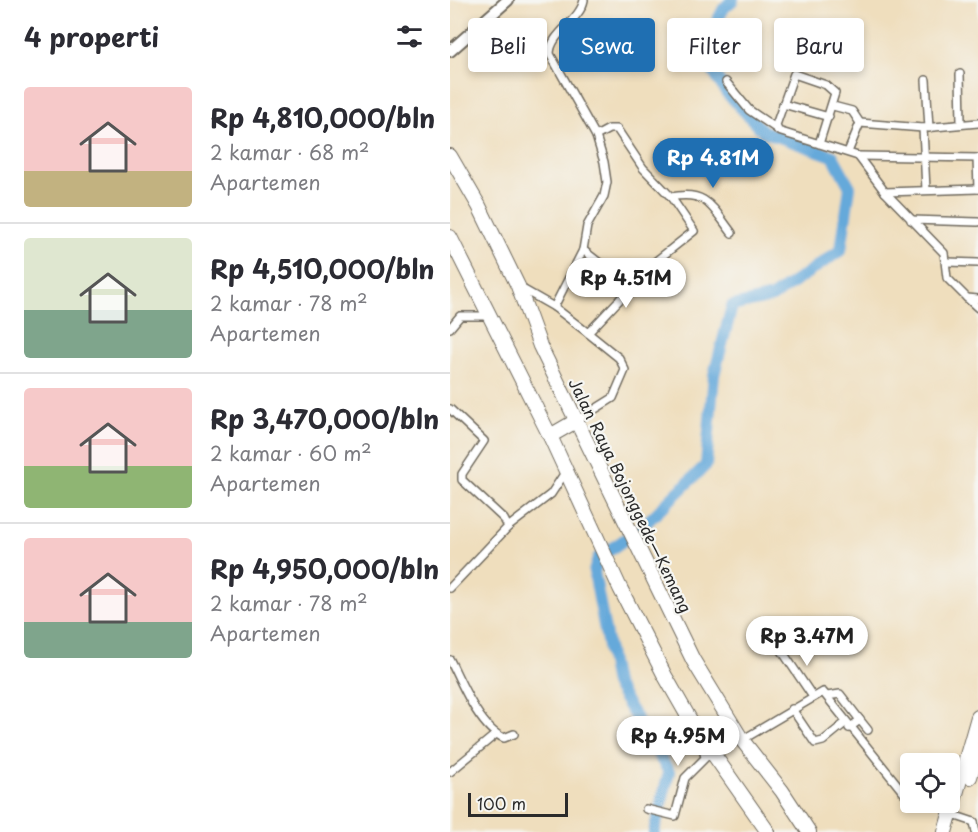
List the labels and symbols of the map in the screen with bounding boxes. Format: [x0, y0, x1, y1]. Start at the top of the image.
pin: Rp 4.81M [651, 138, 775, 189]
pin: Rp 4.51M [564, 258, 688, 309]
street label: Jalan Raya Bojonggede—Kemang [564, 374, 698, 616]
pin: Rp 3.47M [745, 616, 869, 667]
pin: Rp 4.95M [616, 716, 740, 767]
scale bar [468, 790, 568, 818]

